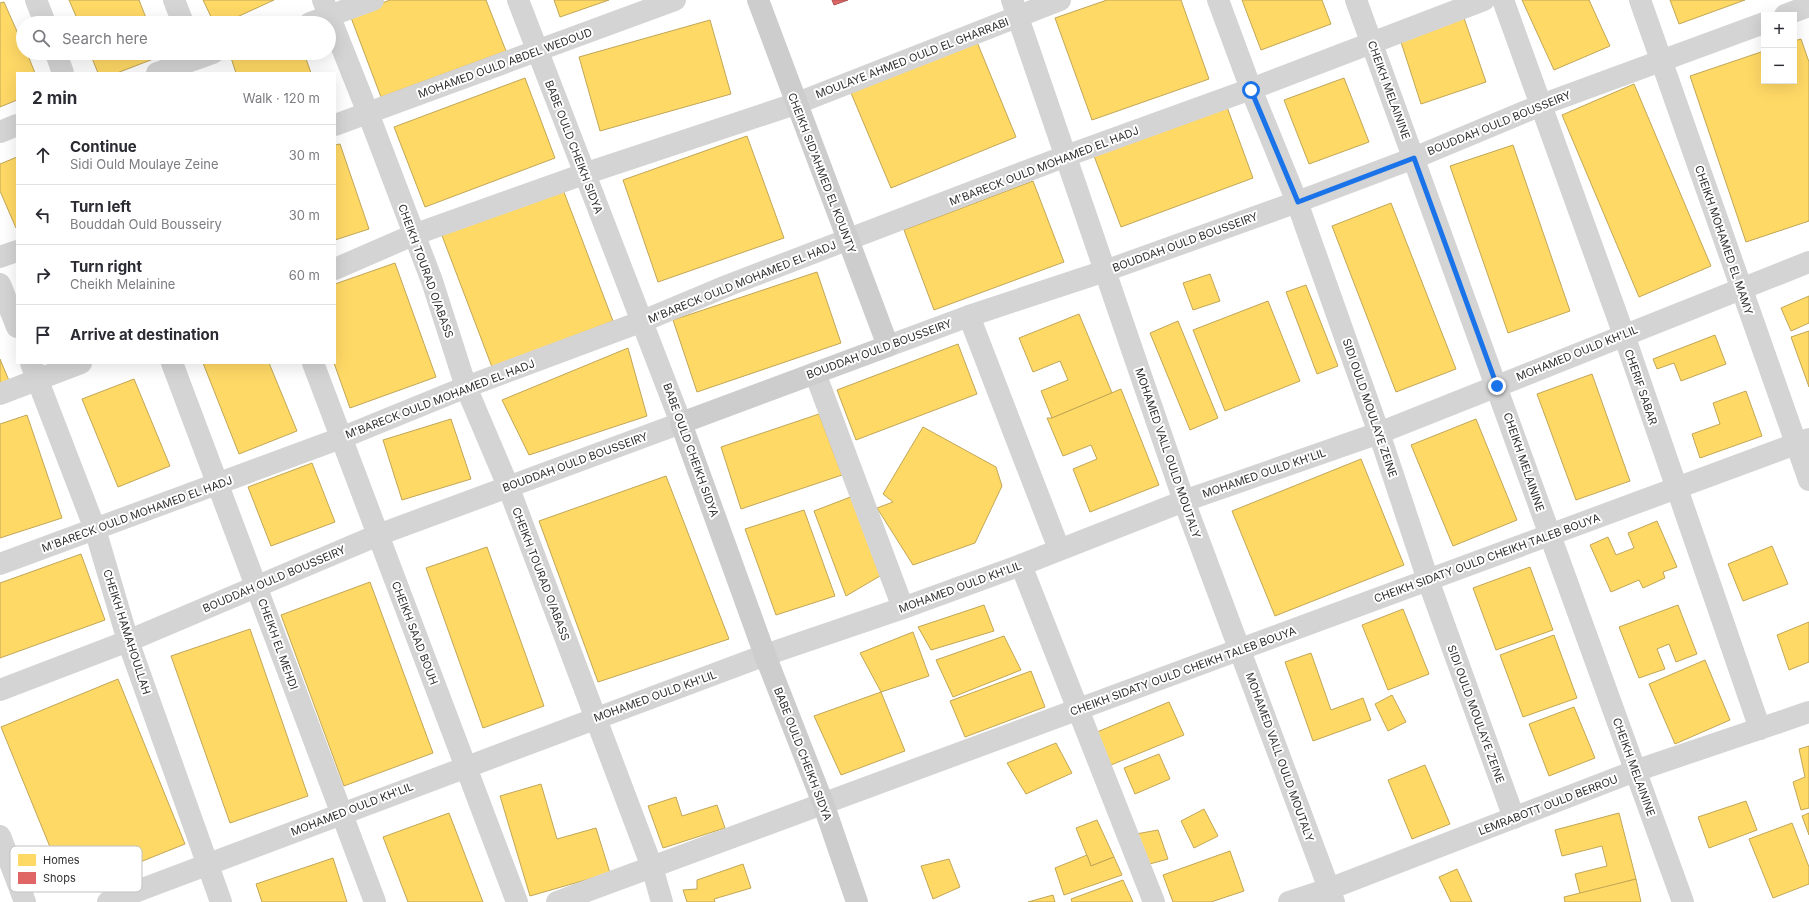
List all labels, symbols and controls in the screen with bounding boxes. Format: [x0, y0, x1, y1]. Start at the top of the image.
map controls [1761, 12, 1797, 84]
button: + [1761, 12, 1797, 48]
street label: MOULAYE AHMED OULD EL GHARRABI [813, 15, 1011, 101]
search box [16, 16, 336, 60]
street label: MOHAMED OULD ABDEL WEDOUD [416, 25, 594, 101]
icon: search [30, 27, 52, 49]
text: Search here [62, 29, 148, 48]
street label: CHEIKH MELAININE [1365, 39, 1413, 141]
button: − [1761, 48, 1797, 84]
street label: BABE OULD CHEIKH SIDYA [542, 78, 606, 216]
route start [1242, 81, 1260, 99]
text: 2 min [32, 88, 77, 108]
street label: BOUDDAH OULD BOUSSEIRY [1425, 88, 1573, 158]
text: Walk · 120 m [243, 90, 320, 106]
street label: CHEIKH SID'AHMED EL KOUNTY [785, 91, 859, 256]
street label: M'BARECK OULD MOHAMED EL HADJ [947, 123, 1141, 209]
text: Continue [70, 137, 137, 156]
icon: ahead [32, 144, 54, 166]
text: 30 m [289, 147, 320, 163]
text: Sidi Ould Moulaye Zeine [70, 156, 219, 172]
street label: CHEIKH MOHAMED EL MAMY [1692, 164, 1756, 317]
text: Turn left [70, 197, 131, 216]
street label: CHEIKH TOURAD O/ABASS [395, 202, 457, 340]
icon: left [32, 204, 54, 226]
text: 30 m [289, 207, 320, 223]
street label: BOUDDAH OULD BOUSSEIRY [1110, 209, 1260, 275]
text: Bouddah Ould Bousseiry [70, 216, 222, 232]
street label: M'BARECK OULD MOHAMED EL HADJ [646, 238, 838, 326]
text: Turn right [70, 257, 142, 276]
icon: right [32, 264, 54, 286]
text: 60 m [289, 267, 320, 283]
text: Cheikh Melainine [70, 276, 175, 292]
street label: BOUDDAH OULD BOUSSEIRY [804, 316, 954, 382]
street label: MOHAMED OULD KH'LIL [1514, 322, 1640, 384]
icon: arrive [32, 324, 54, 346]
text: Arrive at destination [70, 325, 219, 344]
street label: SIDI OULD MOULAYE ZEINE [1340, 337, 1400, 479]
street label: CHERIF SABAR [1622, 347, 1660, 427]
street label: M'BARECK OULD MOHAMED EL HADJ [343, 356, 537, 442]
street label: MOHAMED VALL OULD MOUTALY [1132, 366, 1204, 540]
route end [1488, 377, 1506, 395]
street label: BABE OULD CHEIKH SIDYA [660, 381, 722, 519]
street label: CHEIKH MELAININE [1500, 411, 1548, 513]
street label: BOUDDAH OULD BOUSSEIRY [500, 429, 650, 495]
street label: MOHAMED OULD KH'LIL [1200, 445, 1328, 501]
street label: M'BARECK OULD MOHAMED EL HADJ [40, 473, 234, 555]
street label: CHEIKH TOURAD O/ABASS [509, 505, 573, 643]
street label: CHEIKH SIDATY OULD CHEIKH TALEB BOUYA [1372, 510, 1602, 606]
street label: BOUDDAH OULD BOUSSEIRY [200, 542, 348, 615]
street label: MOHAMED OULD KH'LIL [897, 558, 1023, 616]
street label: CHEIKH HAMAHOULLAH [100, 568, 154, 696]
street label: CHEIKH SAAD BOUH [389, 579, 441, 687]
street label: CHEIKH EL MEHDI [255, 597, 301, 691]
street label: CHEIKH SIDATY OULD CHEIKH TALEB BOUYA [1068, 623, 1298, 719]
street label: SIDI OULD MOULAYE ZEINE [1444, 643, 1508, 785]
street label: MOHAMED OULD KH'LIL [592, 667, 718, 725]
street label: MOHAMED VALL OULD MOUTALY [1243, 670, 1317, 844]
street label: BABE OULD CHEIKH SIDYA [771, 685, 835, 823]
street label: CHEIKH MELAININE [1610, 716, 1658, 818]
street label: LEMRABOTT OULD BERROU [1476, 772, 1620, 838]
street label: MOHAMED OULD KH'LIL [289, 779, 415, 839]
legend [10, 846, 142, 892]
text: Homes [43, 853, 80, 867]
text: Shops [43, 871, 76, 885]

